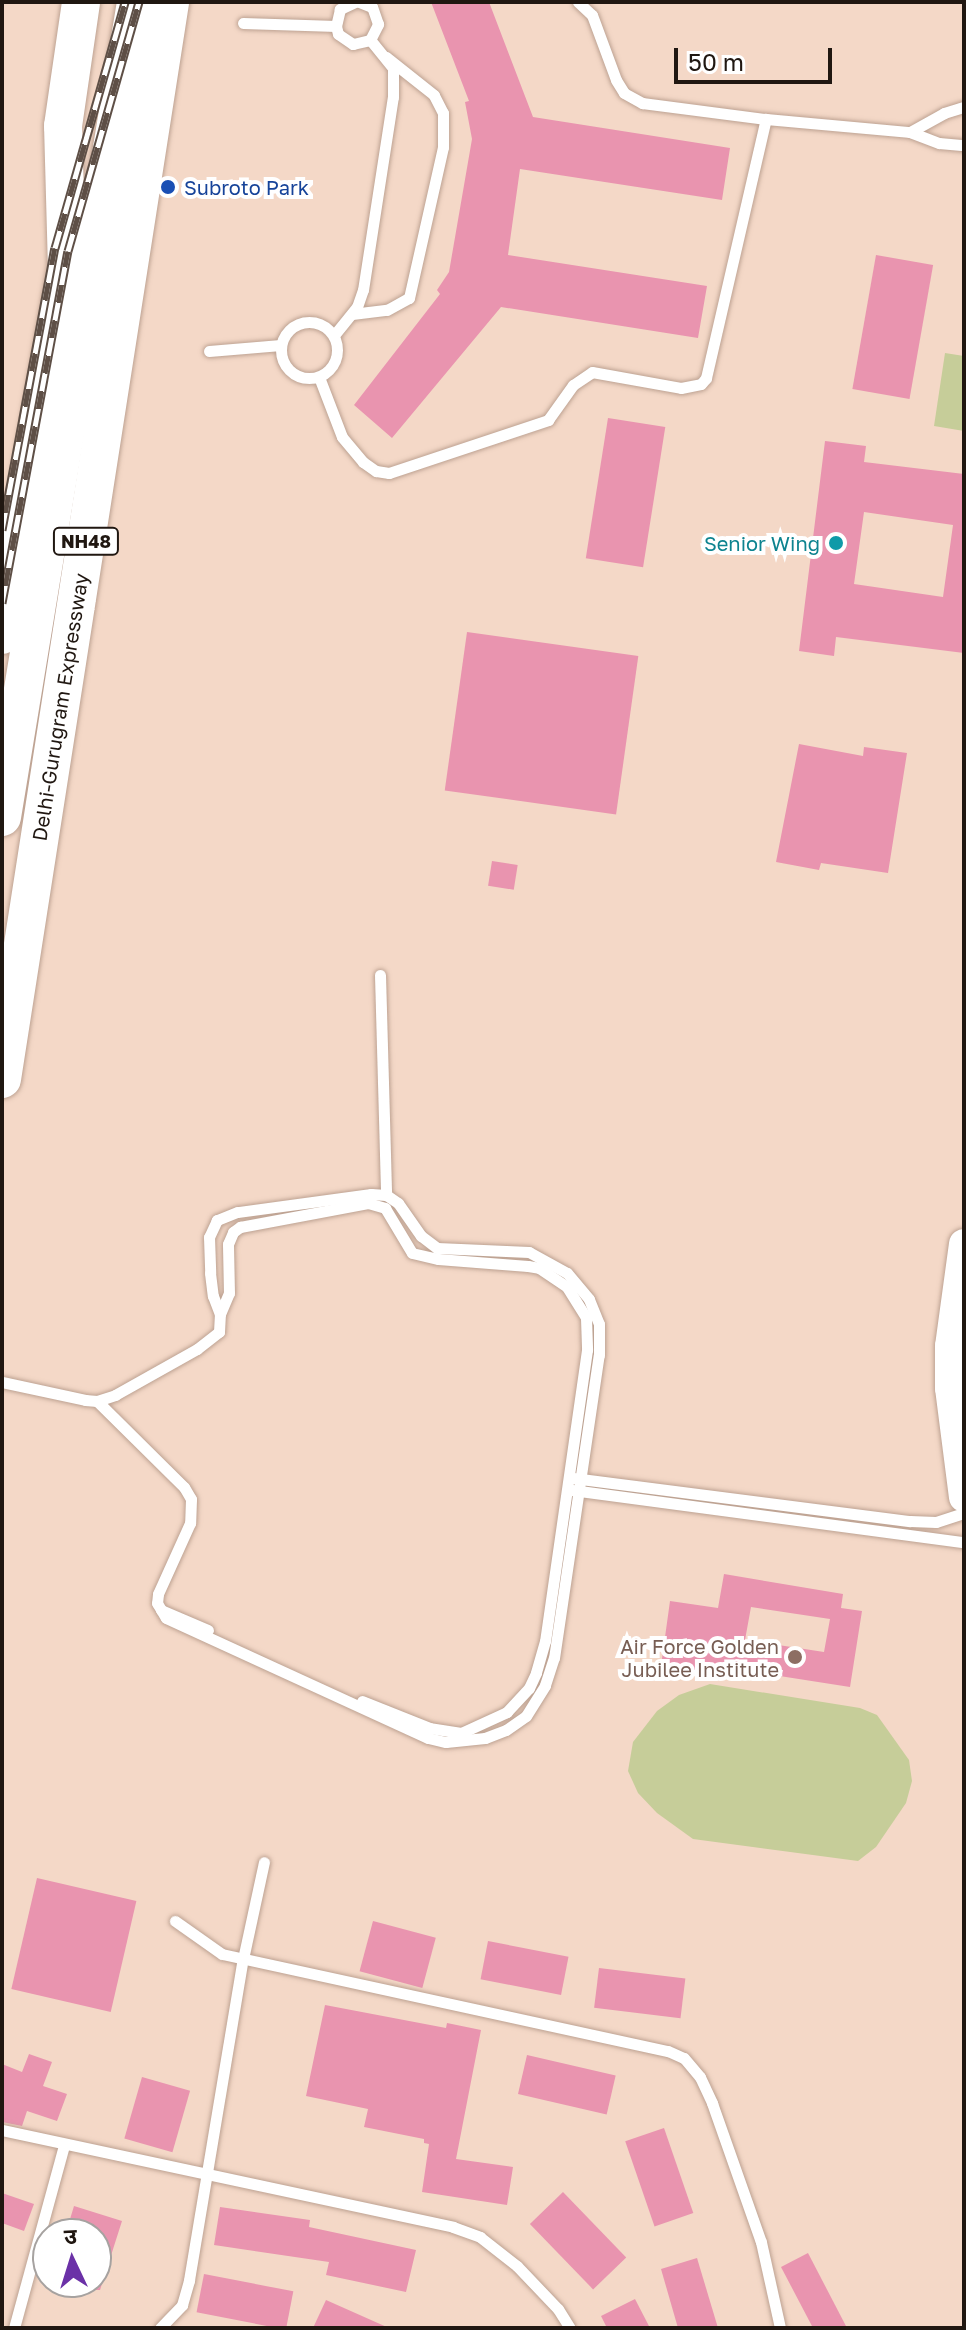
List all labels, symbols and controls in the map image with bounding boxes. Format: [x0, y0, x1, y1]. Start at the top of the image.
scale bar [678, 32, 836, 82]
text: 50 m [688, 47, 744, 76]
place label: Subroto Park [184, 175, 309, 199]
marker: Subroto Park [159, 178, 177, 196]
road number: NH48 [52, 527, 120, 555]
place label: Senior Wing [704, 531, 820, 555]
marker: Senior Wing [827, 534, 845, 552]
street label: Delhi-Gurugram Expressway [27, 571, 93, 843]
place label: Air Force Golden Jubilee Institute [620, 1634, 779, 1681]
marker: Air Force Golden Jubilee Institute [786, 1648, 804, 1666]
north arrow [32, 2218, 112, 2298]
text: उ [63, 2222, 78, 2249]

